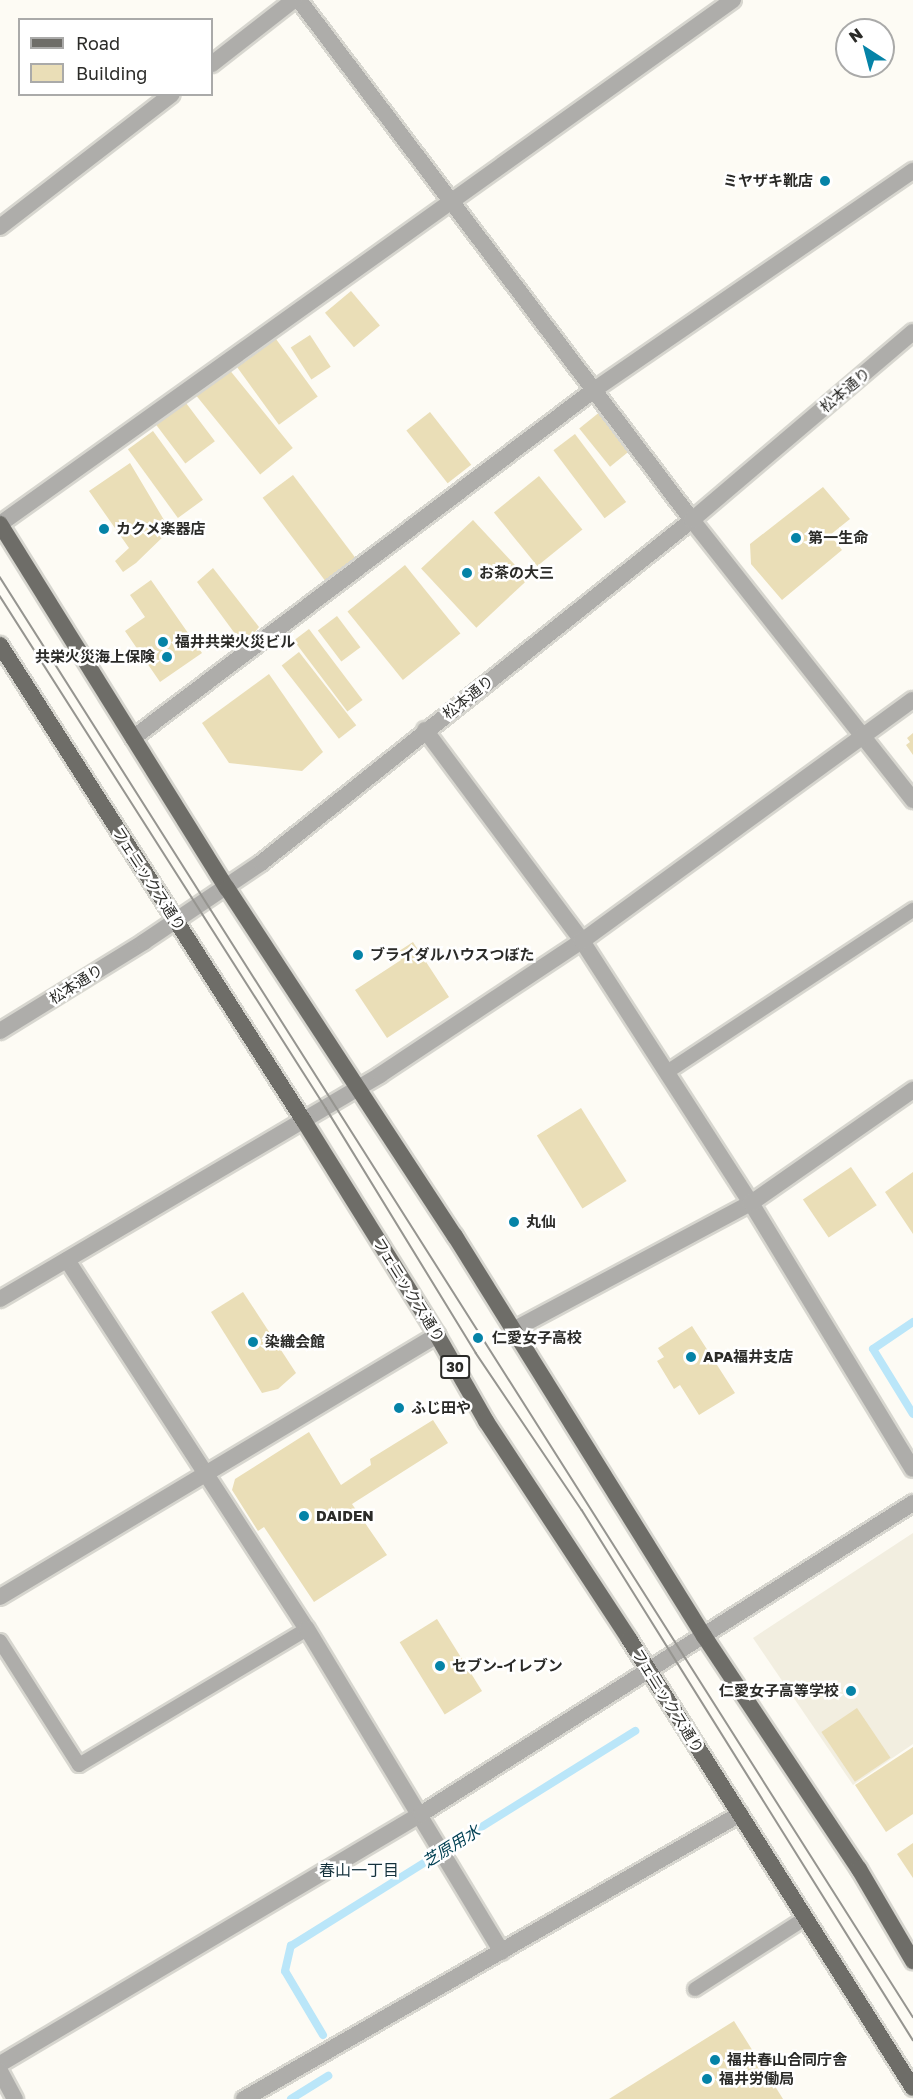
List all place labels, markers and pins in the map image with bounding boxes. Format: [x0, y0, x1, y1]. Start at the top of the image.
place label: ミヤザキ靴店 [723, 172, 813, 190]
marker: ミヤザキ靴店 [818, 174, 832, 188]
place label: カクメ楽器店 [116, 520, 206, 538]
marker: カクメ楽器店 [97, 522, 111, 536]
place label: 第一生命 [808, 529, 868, 547]
marker: 第一生命 [789, 531, 803, 545]
place label: お茶の大三 [479, 564, 554, 582]
marker: お茶の大三 [460, 566, 474, 580]
place label: 福井共栄火災ビル [175, 633, 295, 651]
marker: 福井共栄火災ビル [156, 635, 170, 649]
place label: 共栄火災海上保険 [35, 648, 155, 666]
marker: 共栄火災海上保険 [160, 650, 174, 664]
place label: ブライダルハウスつぼた [370, 946, 535, 964]
marker: ブライダルハウスつぼた [351, 948, 365, 962]
place label: 丸仙 [526, 1213, 556, 1231]
marker: 丸仙 [507, 1215, 521, 1229]
marker: 仁愛女子高校 [469, 1329, 487, 1347]
place label: 仁愛女子高校 [492, 1329, 582, 1347]
place label: 染織会館 [265, 1333, 325, 1351]
marker: 染織会館 [246, 1335, 260, 1349]
place label: APA福井支店 [703, 1348, 793, 1366]
marker: APA福井支店 [684, 1350, 698, 1364]
place label: ふじ田や [411, 1399, 471, 1417]
marker: ふじ田や [392, 1401, 406, 1415]
place label: DAIDEN [316, 1507, 374, 1525]
marker: DAIDEN [297, 1509, 311, 1523]
place label: セブン-イレブン [452, 1657, 563, 1675]
marker: セブン-イレブン [433, 1659, 447, 1673]
place label: 仁愛女子高等学校 [719, 1682, 839, 1700]
marker: 仁愛女子高等学校 [844, 1684, 858, 1698]
place label: 福井春山合同庁舎 [727, 2051, 847, 2069]
marker: 福井春山合同庁舎 [708, 2053, 722, 2067]
place label: 福井労働局 [719, 2070, 794, 2088]
marker: 福井労働局 [700, 2072, 714, 2086]

